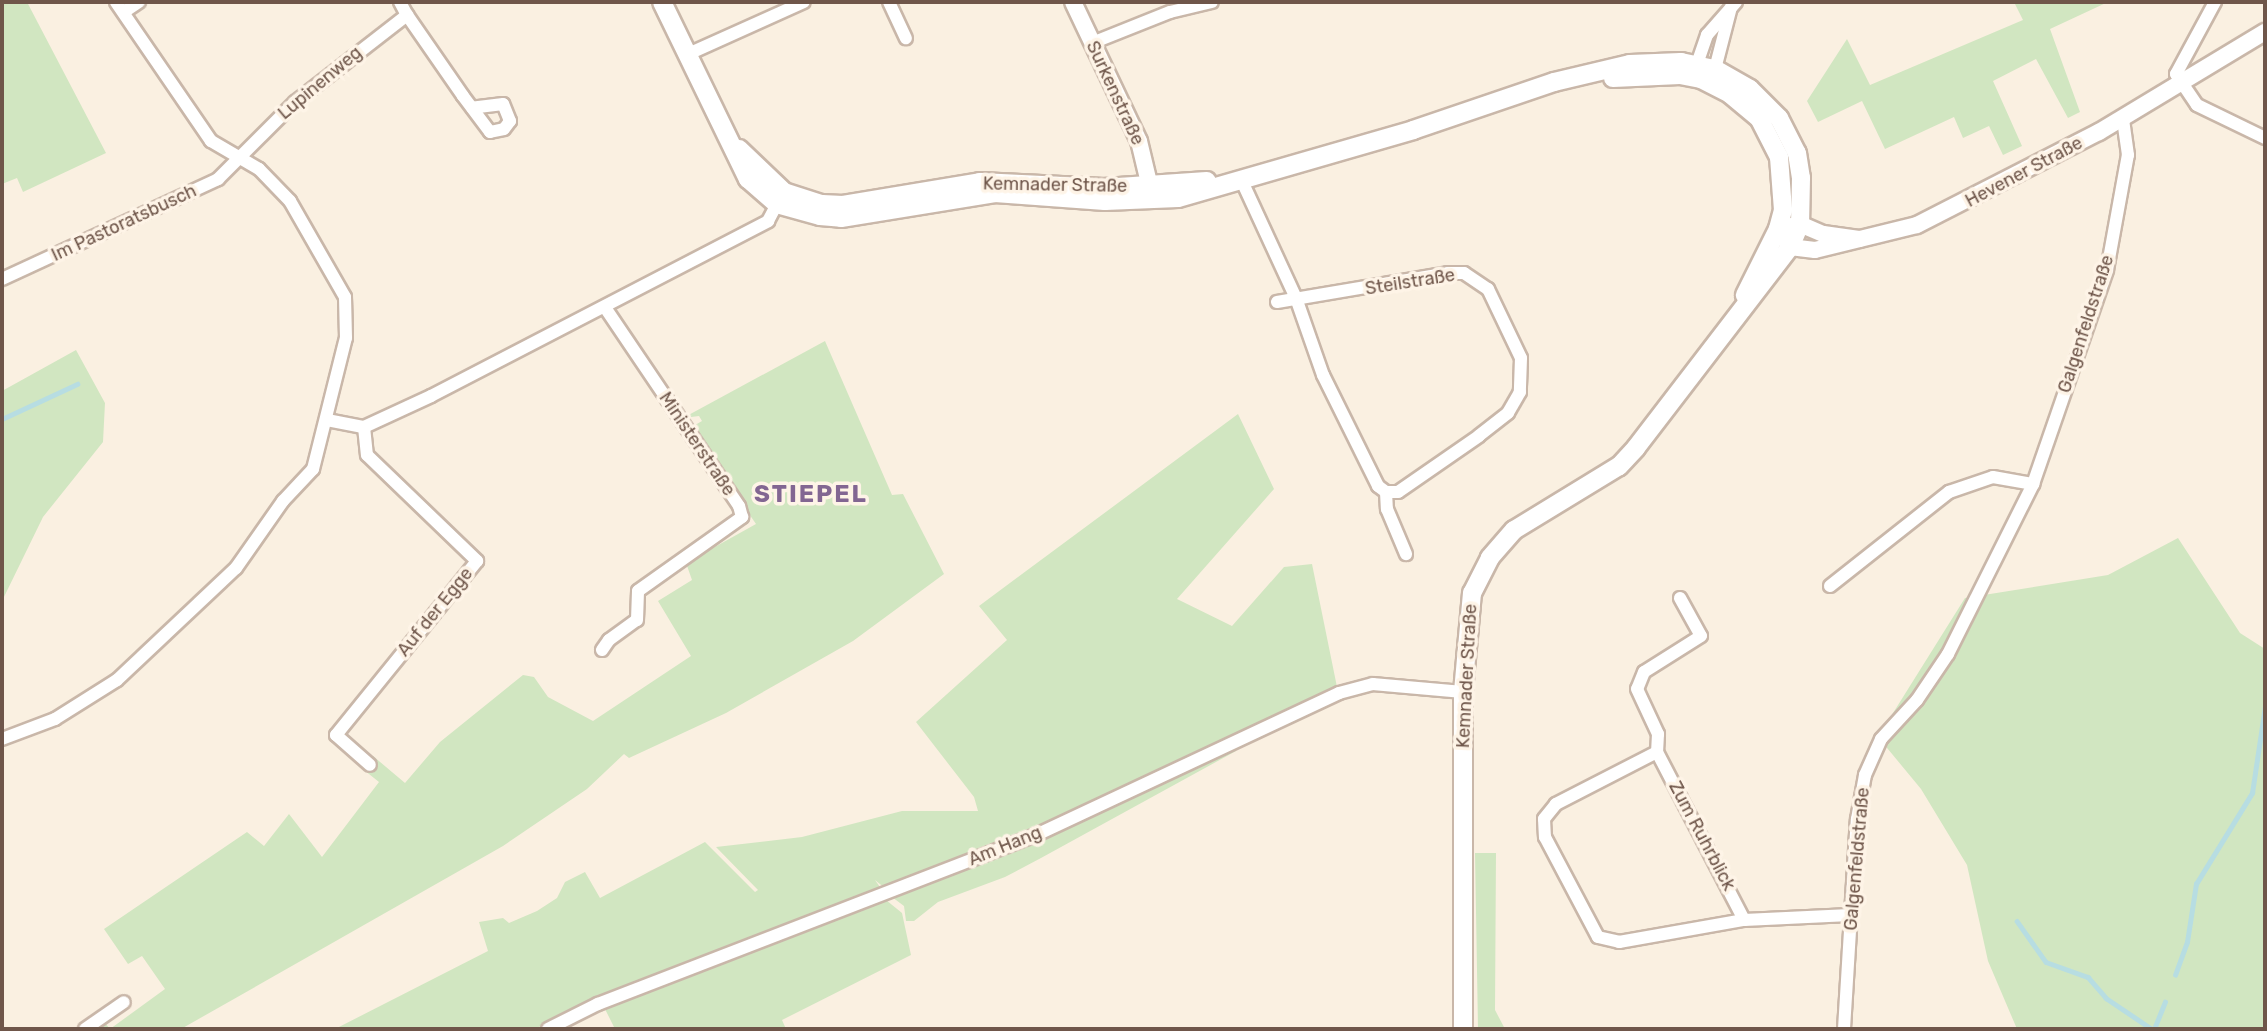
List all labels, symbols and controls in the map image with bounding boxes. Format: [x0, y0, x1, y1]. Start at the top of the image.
street label: Surkenstraße [1081, 38, 1149, 148]
street label: Lupinenweg [274, 42, 366, 124]
street label: Hevener Straße [1961, 132, 2087, 212]
street label: Kemnader Straße [982, 173, 1128, 197]
street label: Im Pastoratsbusch [48, 180, 200, 266]
street label: Galgenfeldstraße [2054, 252, 2118, 396]
street label: Steilstraße [1364, 264, 1456, 300]
street label: Ministerstraße [654, 388, 740, 500]
district label: STIEPEL [755, 481, 867, 509]
street label: Auf der Egge [392, 563, 478, 661]
street label: Kemnader Straße [1452, 603, 1482, 749]
street label: Zum Ruhrblick [1664, 778, 1740, 894]
street label: Galgenfeldstraße [1840, 787, 1874, 931]
street label: Am Hang [965, 822, 1045, 870]

